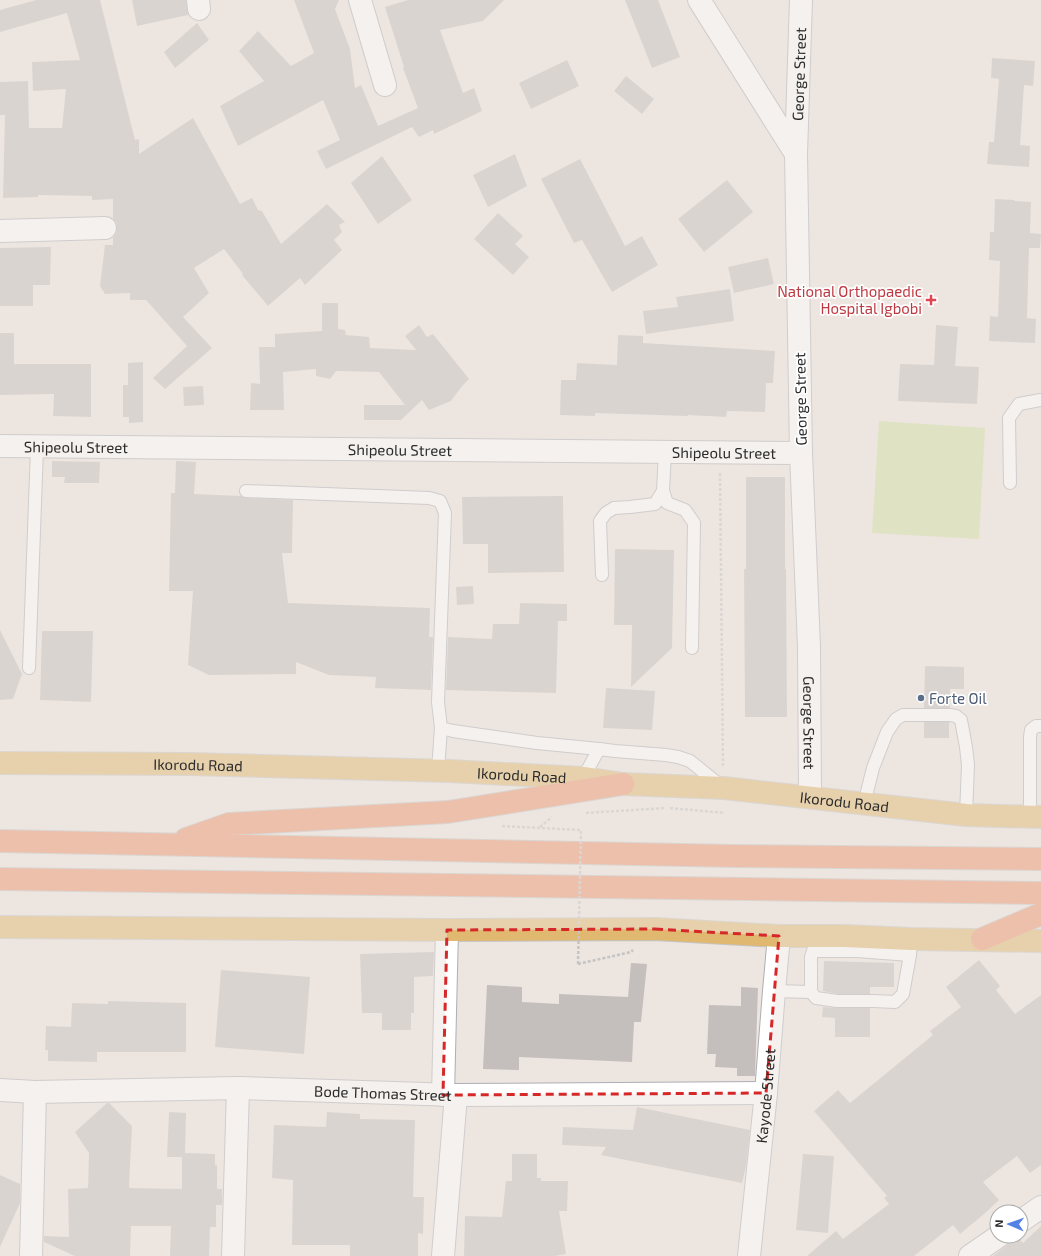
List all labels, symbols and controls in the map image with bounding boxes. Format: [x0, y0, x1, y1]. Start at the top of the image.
street label: George Street [788, 27, 809, 121]
place label: National Orthopaedic Hospital Igbobi [777, 282, 922, 317]
marker: National Orthopaedic Hospital Igbobi [925, 294, 937, 306]
street label: George Street [790, 352, 810, 446]
street label: Shipeolu Street [24, 437, 128, 456]
street label: Shipeolu Street [348, 440, 452, 459]
street label: Shipeolu Street [672, 443, 776, 462]
street label: George Street [800, 676, 819, 770]
place label: Forte Oil [929, 689, 987, 707]
marker: Forte Oil [916, 693, 926, 703]
street label: Ikorodu Road [153, 755, 243, 774]
street label: Ikorodu Road [477, 763, 567, 786]
street label: Ikorodu Road [799, 788, 890, 815]
street label: Kayode Street [752, 1047, 778, 1144]
street label: Bode Thomas Street [314, 1081, 452, 1104]
north arrow [989, 1204, 1029, 1244]
text: N [992, 1219, 1005, 1228]

